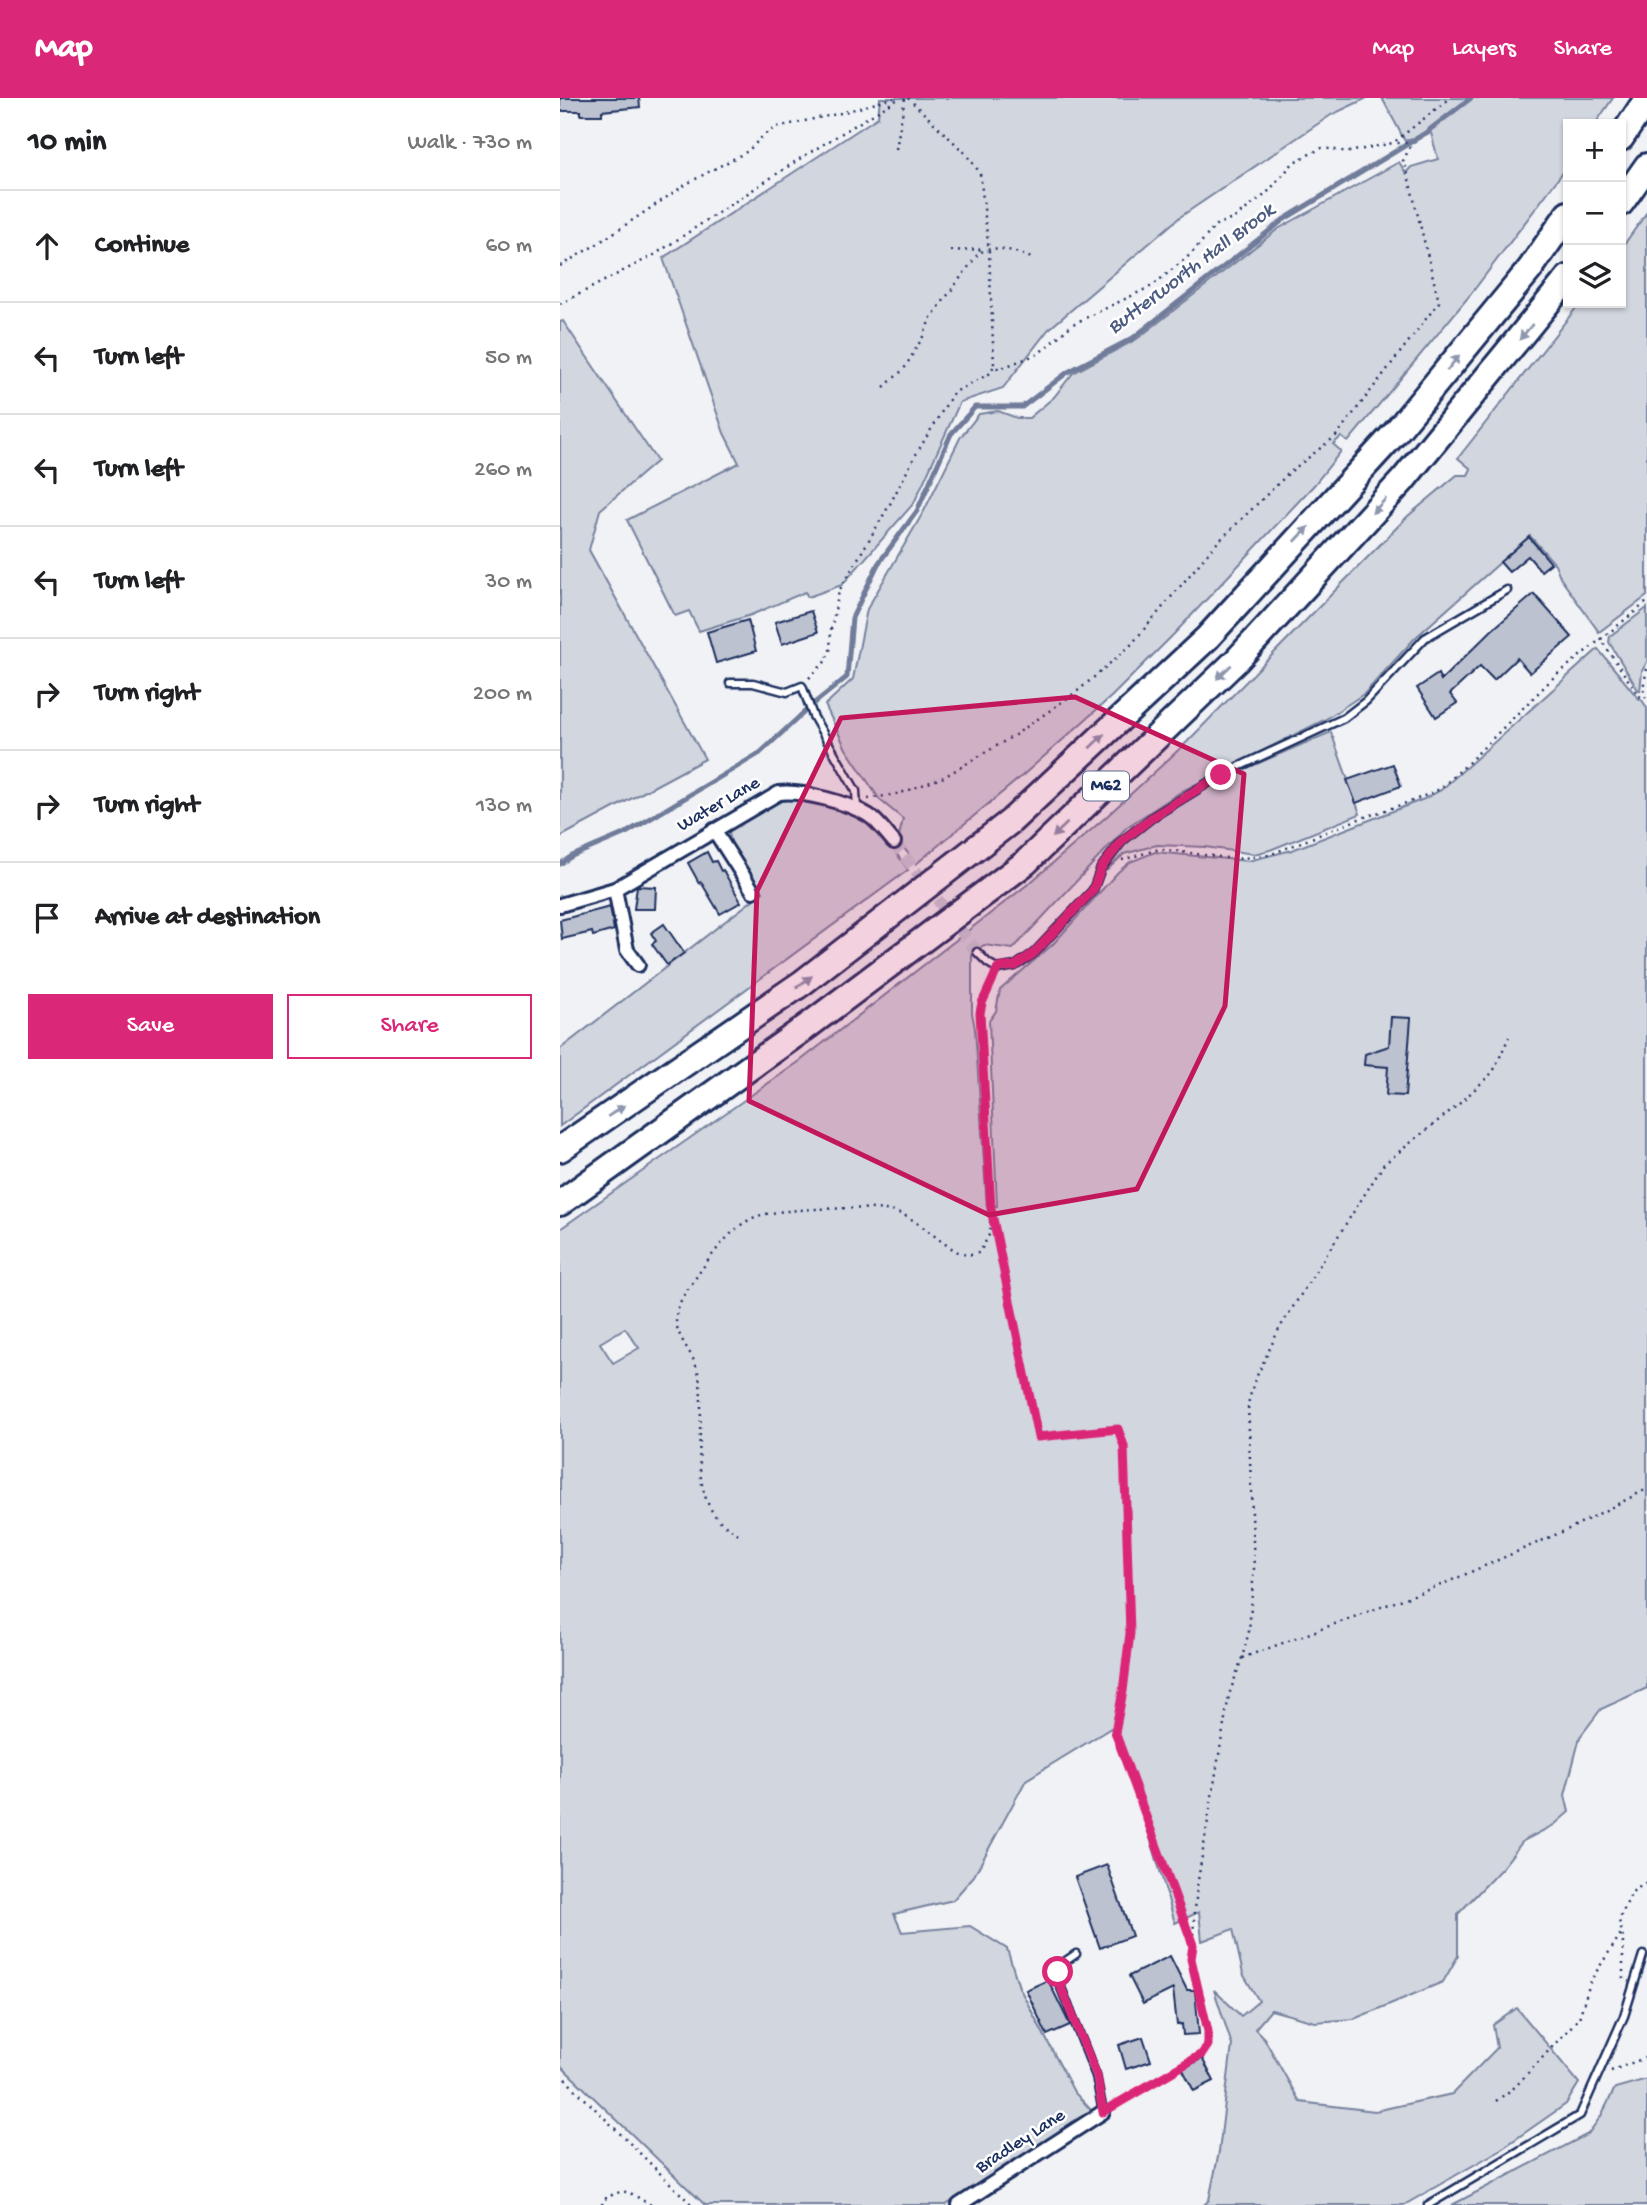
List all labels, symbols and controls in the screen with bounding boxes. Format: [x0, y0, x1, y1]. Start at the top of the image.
text: Map [35, 30, 92, 68]
text: Map [1372, 35, 1414, 64]
text: Layers [1452, 35, 1516, 64]
text: Share [1554, 35, 1612, 64]
map controls [1563, 119, 1626, 308]
button: + [1563, 119, 1626, 182]
text: 10 min [28, 126, 106, 161]
text: Walk · 730 m [408, 130, 532, 157]
button: − [1563, 182, 1626, 245]
water label: Butterworth Hall Brook [1104, 197, 1283, 341]
icon: ahead [28, 227, 66, 265]
text: Continue [95, 231, 189, 262]
text: 60 m [486, 233, 532, 260]
button: layers [1563, 245, 1626, 308]
one-way arrow [1519, 323, 1534, 340]
icon: left [28, 339, 66, 377]
text: Turn left [95, 343, 183, 374]
text: 50 m [485, 345, 532, 372]
one-way arrow [1445, 355, 1460, 373]
icon: left [28, 451, 66, 489]
text: Turn left [95, 455, 183, 486]
text: 260 m [474, 457, 532, 484]
one-way arrow [1371, 497, 1387, 515]
one-way arrow [1294, 526, 1310, 543]
icon: left [28, 563, 66, 601]
text: Turn left [95, 567, 183, 598]
text: 30 m [485, 569, 532, 596]
one-way arrow [1216, 664, 1233, 680]
icon: right [28, 675, 66, 713]
text: Turn right [95, 679, 199, 710]
text: 200 m [473, 681, 532, 708]
one-way arrow [1088, 733, 1105, 749]
route end [1205, 759, 1236, 790]
street label: Water Lane [673, 772, 765, 838]
road number: M62 [1083, 772, 1129, 800]
icon: right [28, 787, 66, 825]
text: Turn right [95, 791, 199, 822]
text: 130 m [476, 793, 532, 820]
one-way arrow [1052, 821, 1069, 837]
icon: arrive [28, 899, 66, 937]
text: Arrive at destination [95, 903, 320, 934]
one-way arrow [794, 974, 812, 989]
button: Save [28, 994, 273, 1059]
button: Share [287, 994, 532, 1059]
one-way arrow [607, 1104, 625, 1118]
route start [1042, 1956, 1073, 1987]
street label: Bradley Lane [971, 2104, 1070, 2180]

